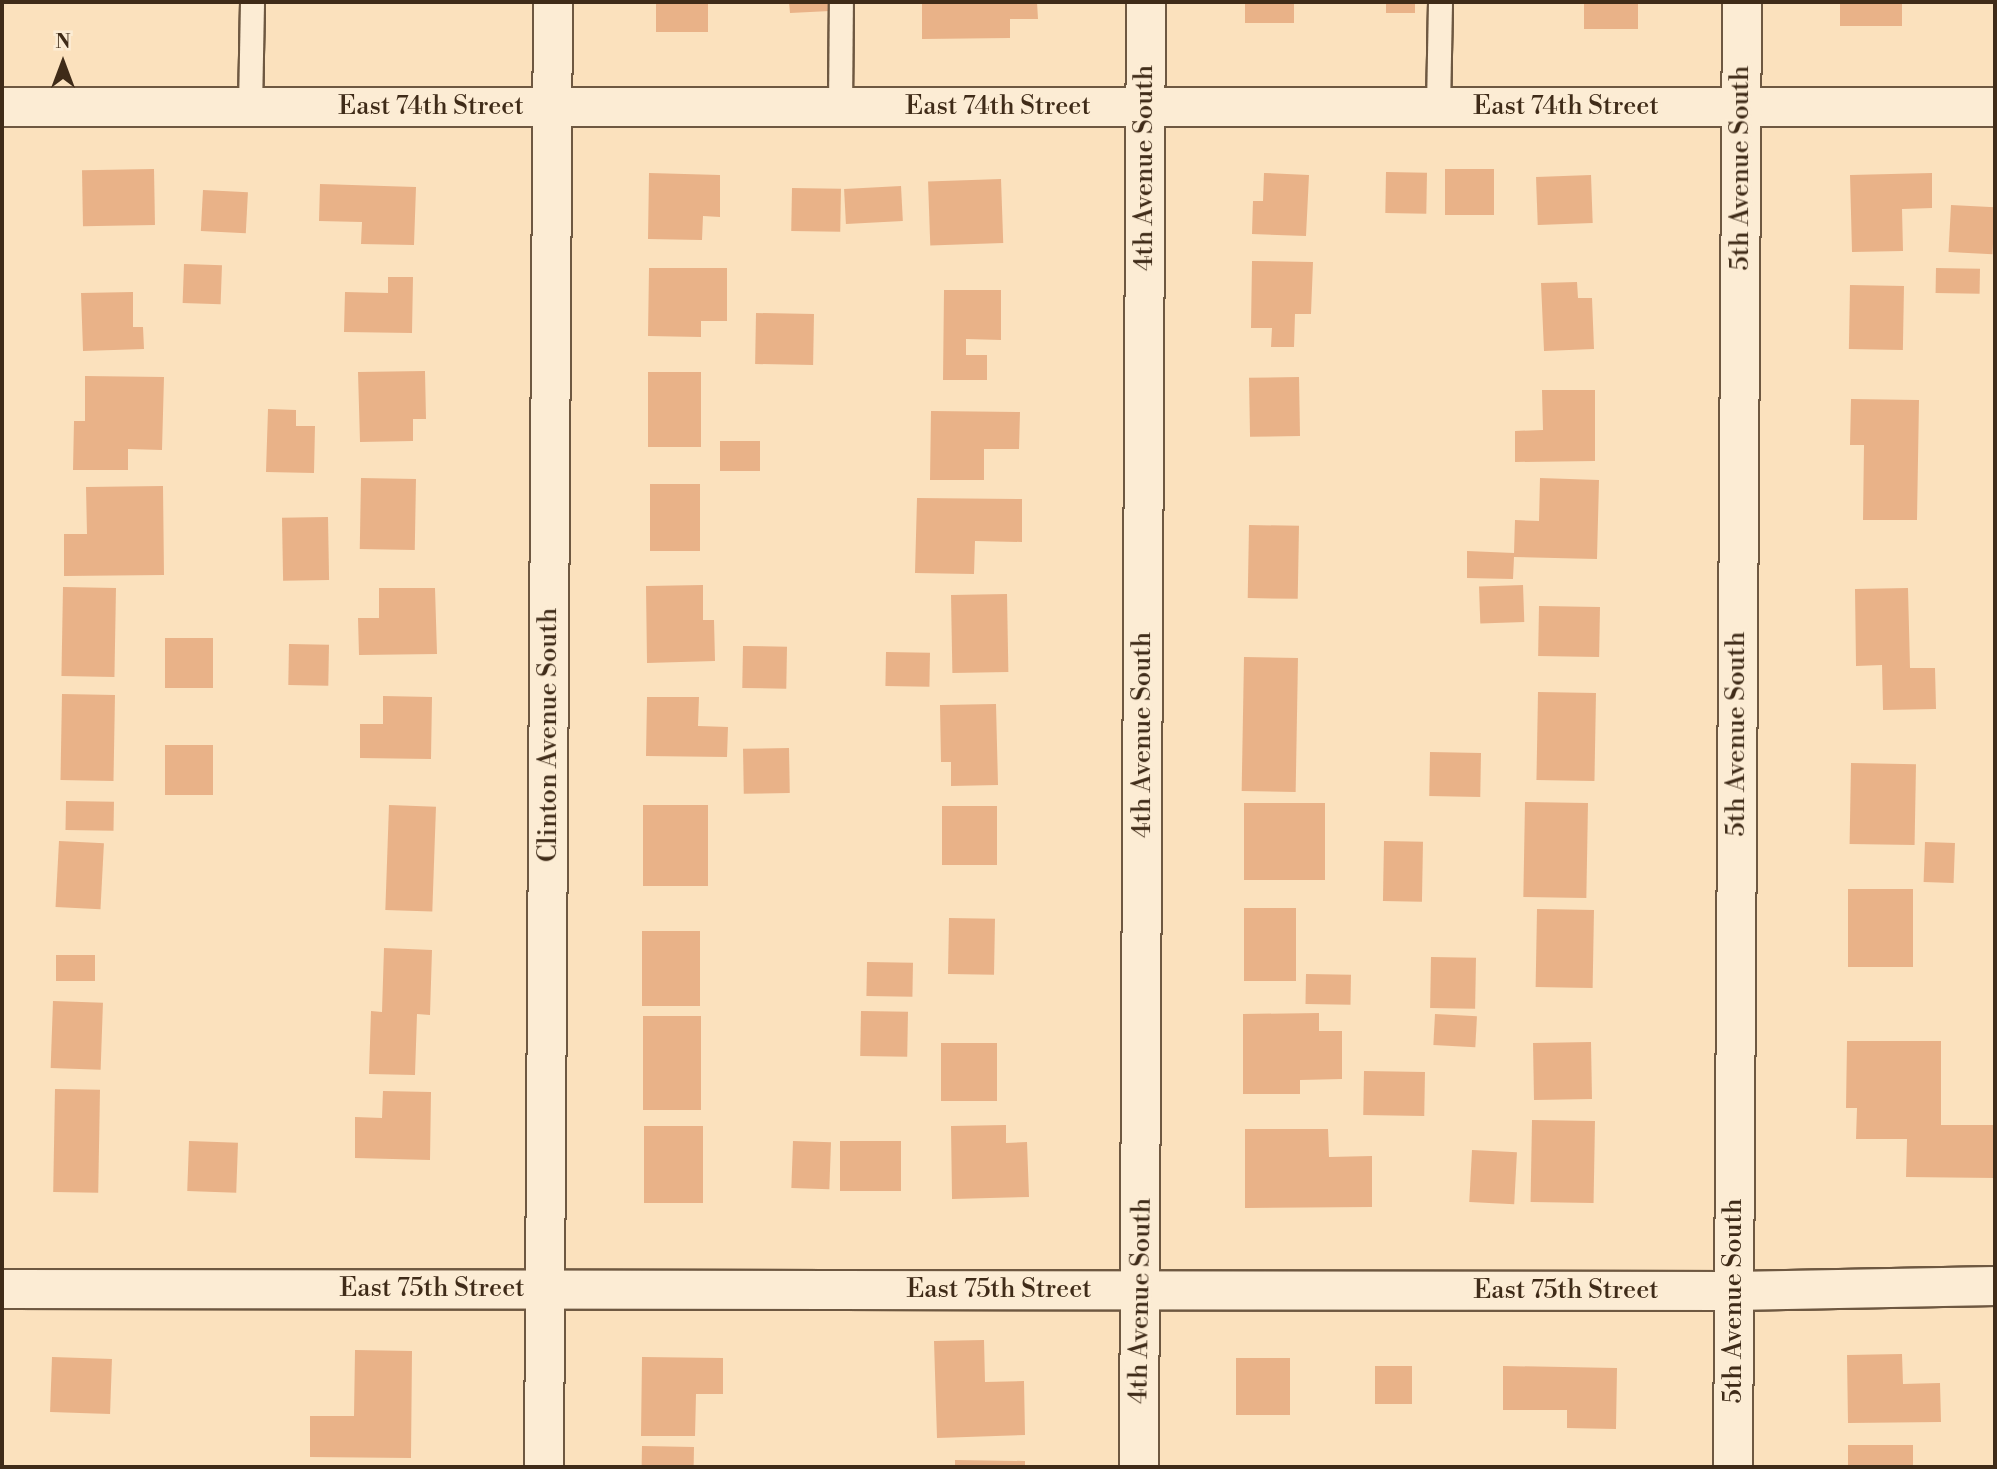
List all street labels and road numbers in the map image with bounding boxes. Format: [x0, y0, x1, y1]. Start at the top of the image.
street label: 4th Avenue South [1129, 65, 1161, 271]
street label: 5th Avenue South [1725, 65, 1757, 271]
street label: East 74th Street [338, 91, 524, 123]
street label: East 74th Street [905, 91, 1091, 123]
street label: East 74th Street [1473, 91, 1659, 123]
street label: Clinton Avenue South [533, 608, 565, 862]
street label: 5th Avenue South [1721, 631, 1753, 837]
street label: 4th Avenue South [1127, 632, 1159, 838]
street label: 4th Avenue South [1124, 1198, 1158, 1404]
street label: 5th Avenue South [1718, 1198, 1750, 1404]
street label: East 75th Street [339, 1273, 525, 1305]
street label: East 75th Street [906, 1274, 1092, 1306]
street label: East 75th Street [1473, 1275, 1659, 1307]

